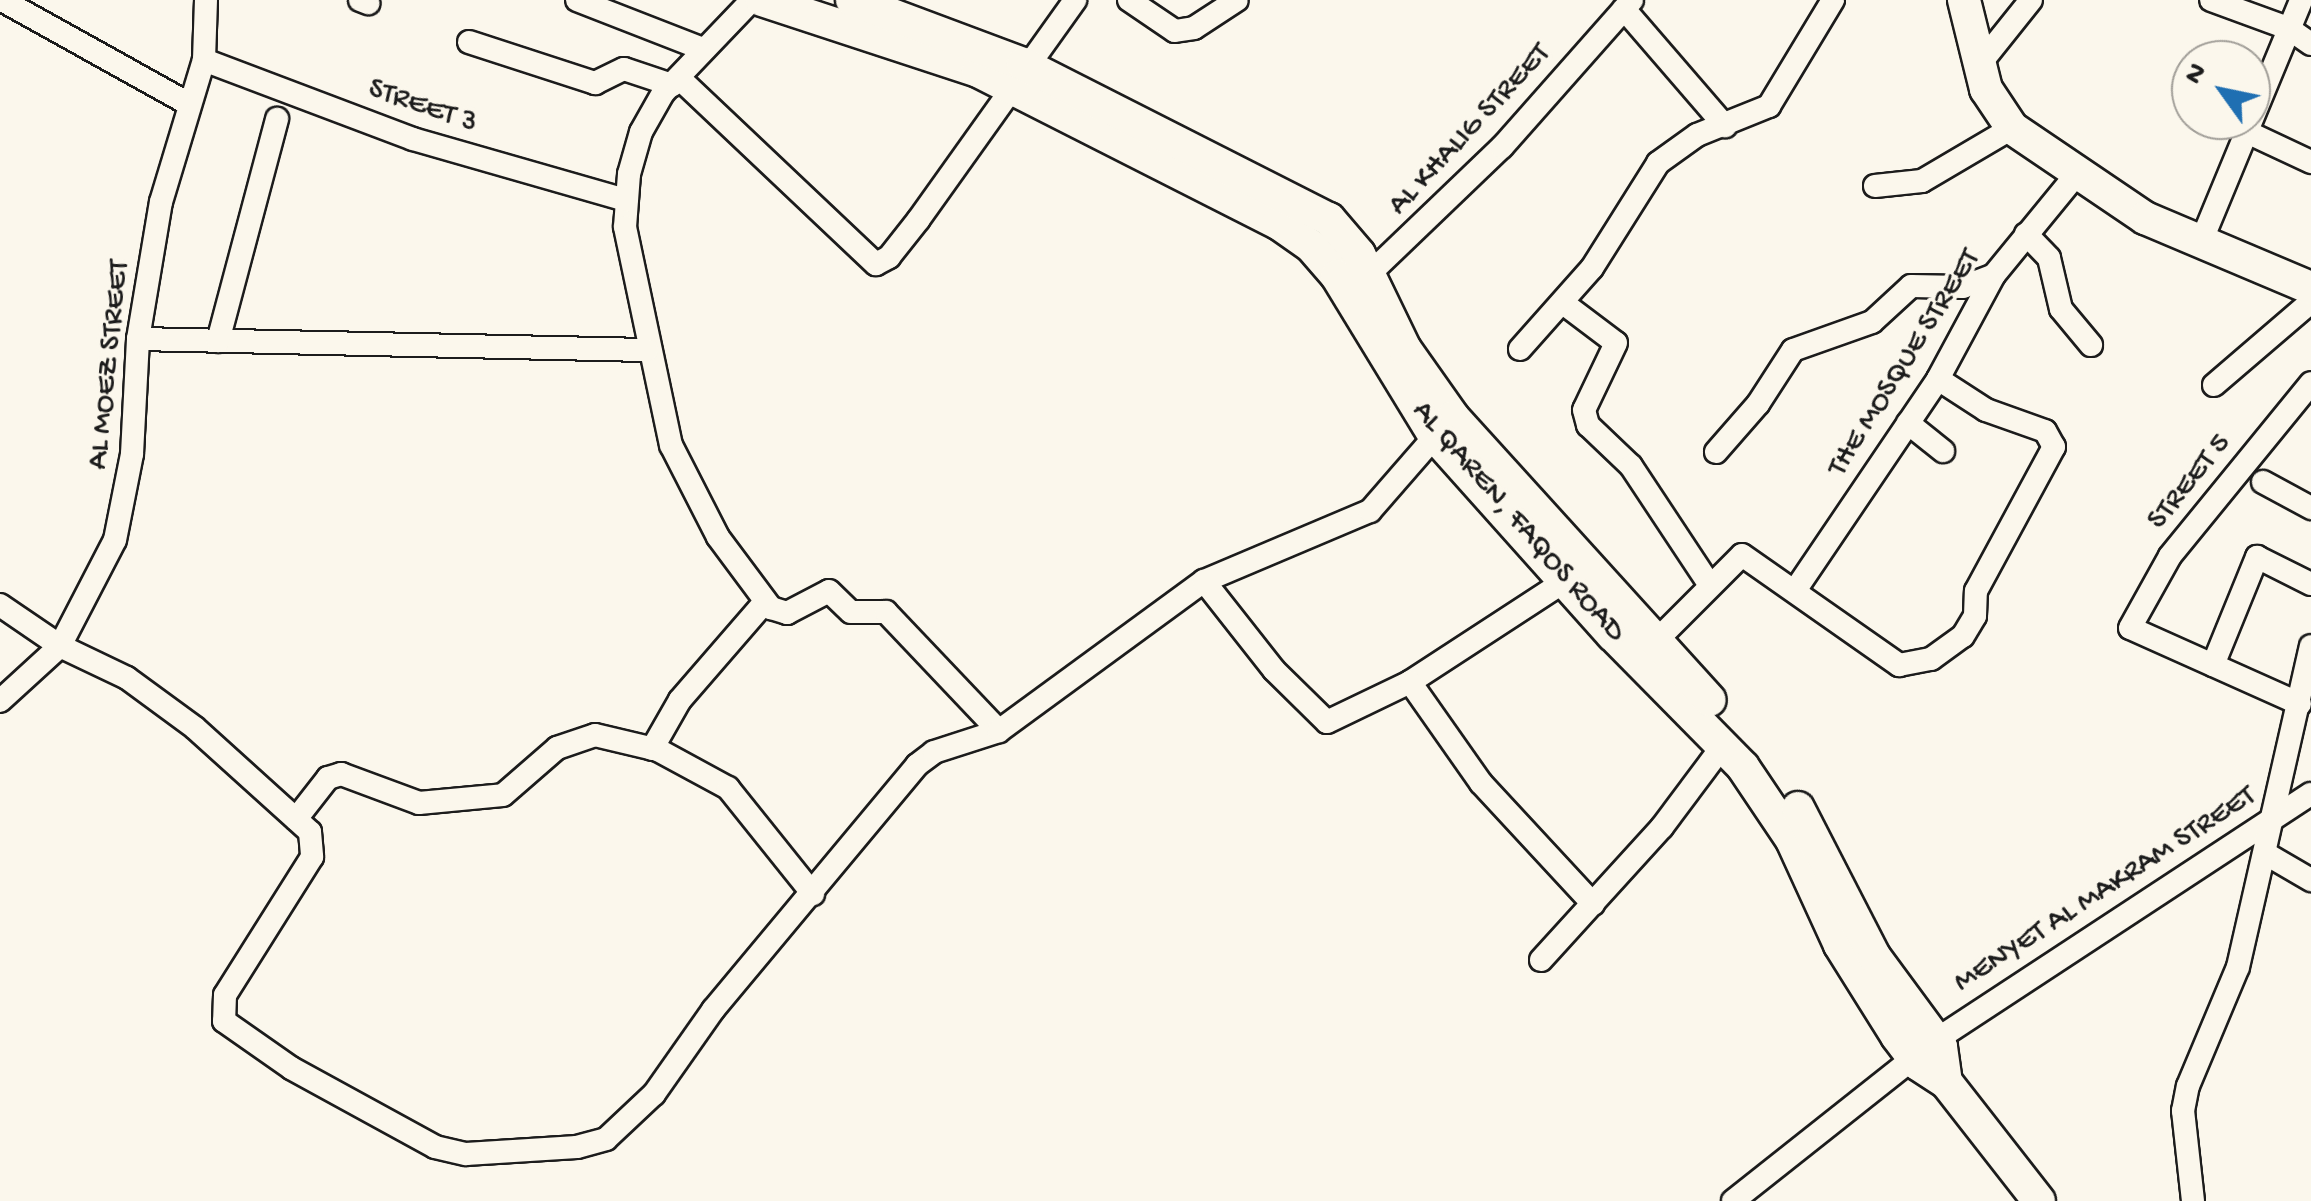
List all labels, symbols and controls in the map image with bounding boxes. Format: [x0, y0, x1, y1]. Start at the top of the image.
street label: AL KHALIG STREET [1382, 38, 1560, 224]
north arrow [2171, 40, 2271, 140]
text: N [2178, 58, 2216, 91]
street label: STREET 3 [363, 73, 481, 143]
street label: THE MOSQUE STREET [1822, 244, 1990, 484]
street label: AL MOEZ STREET [82, 259, 140, 471]
street label: AL QAREN, FAQOS ROAD [1403, 395, 1631, 651]
street label: STREET 5 [2141, 428, 2241, 538]
street label: MENYET AL MAKRAM STREET [1948, 780, 2264, 1002]

